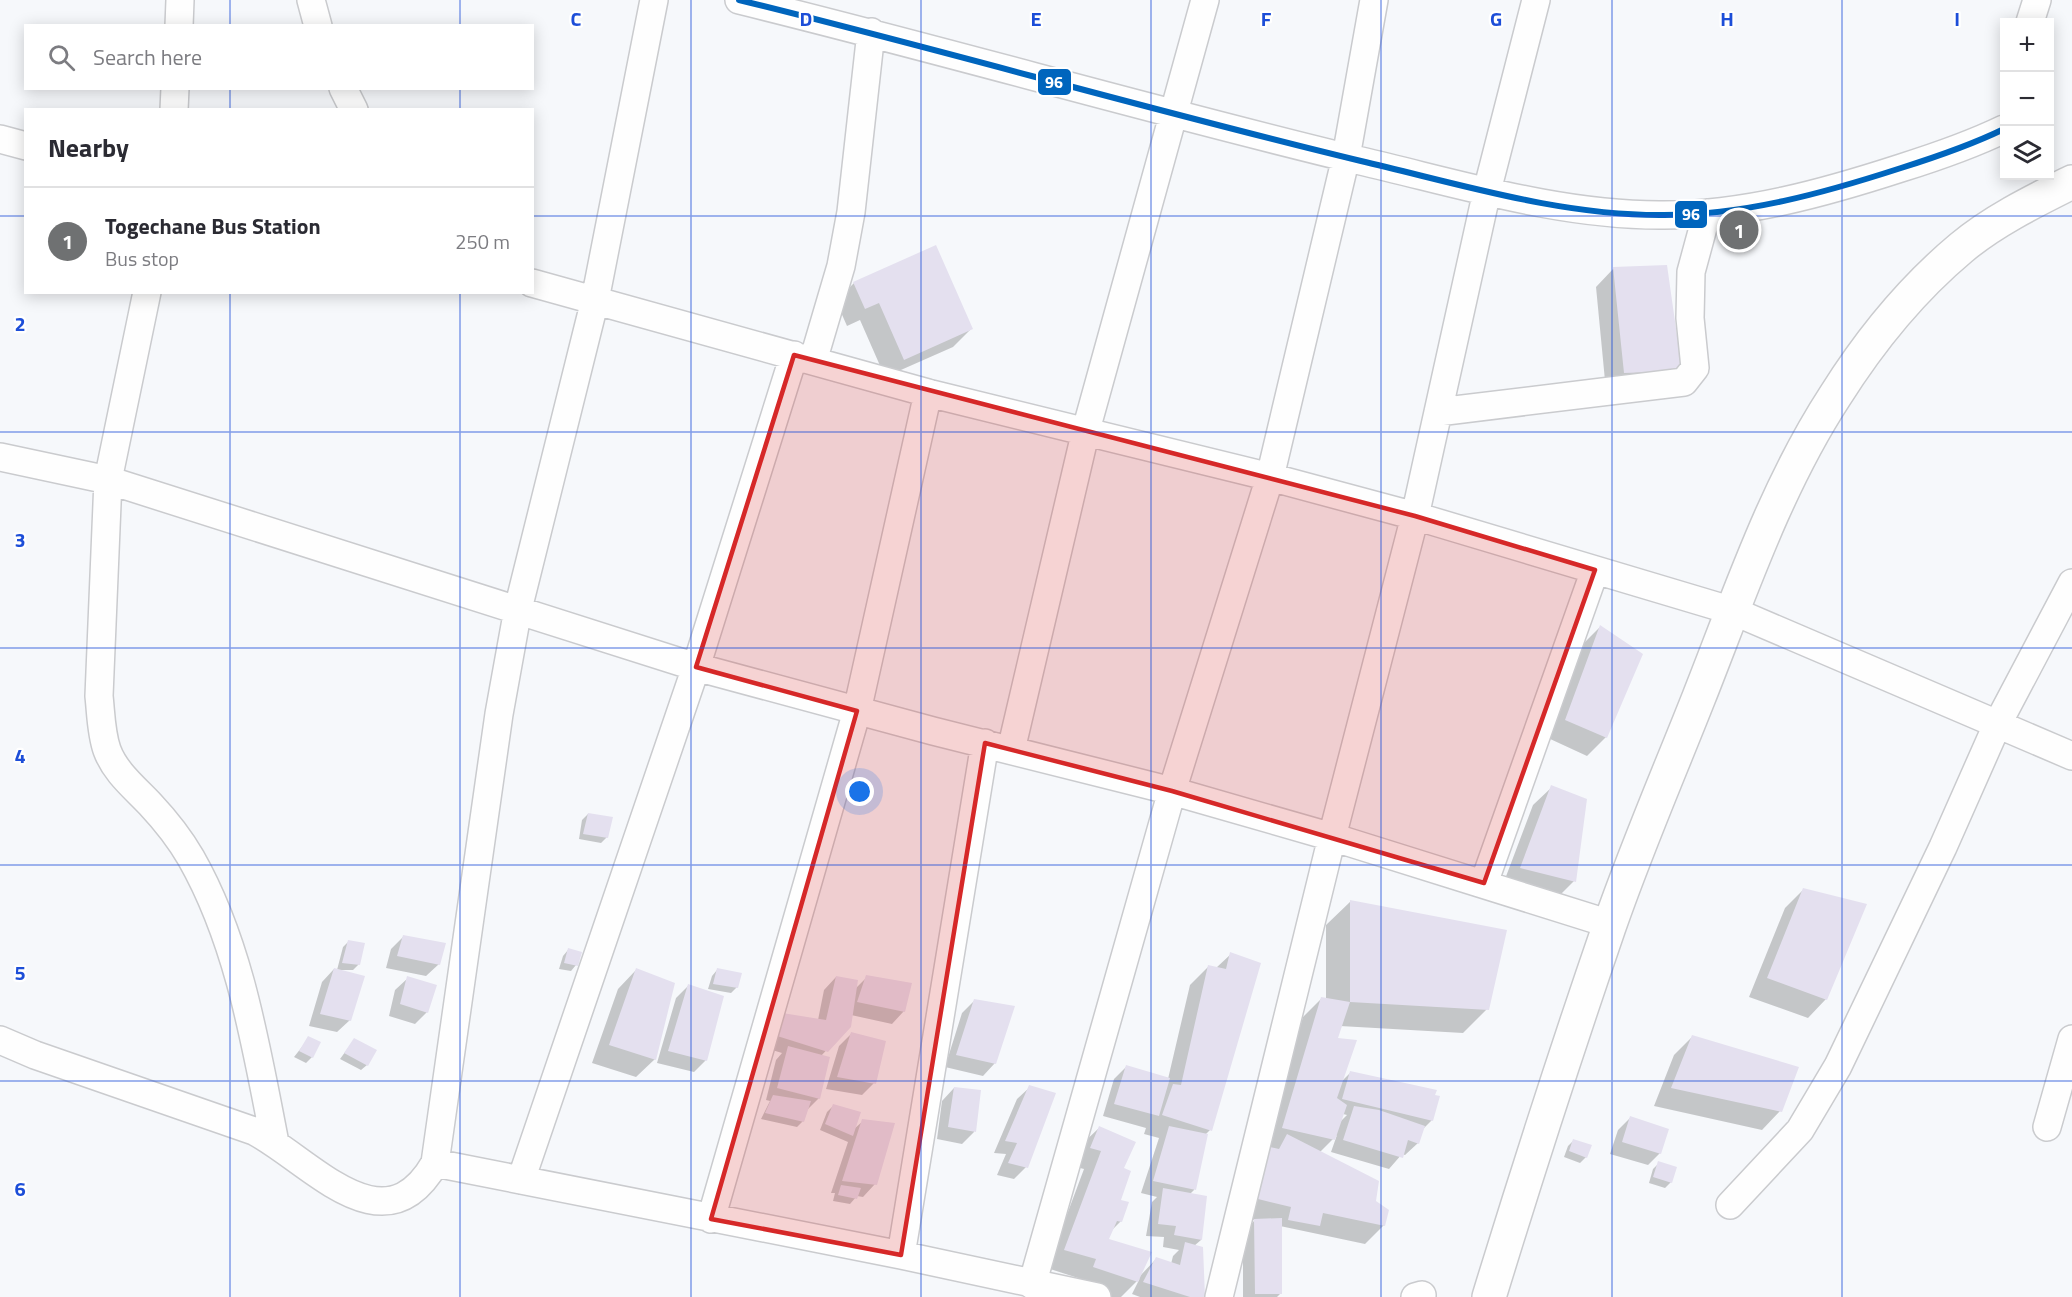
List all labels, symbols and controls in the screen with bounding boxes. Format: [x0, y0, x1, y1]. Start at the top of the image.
text: C [571, 3, 582, 34]
text: D [800, 3, 812, 34]
text: E [1030, 3, 1042, 34]
text: F [1261, 3, 1272, 34]
text: G [1490, 3, 1502, 34]
text: H [1720, 3, 1734, 34]
text: I [1954, 3, 1960, 34]
map controls [2000, 18, 2054, 180]
button: + [2000, 18, 2054, 72]
search box [24, 24, 534, 90]
text: Search here [93, 40, 202, 74]
icon: search [45, 41, 78, 74]
line badge: 96 [1037, 68, 1072, 96]
text: 96 [1045, 70, 1063, 94]
button: − [2000, 72, 2054, 126]
button: layers [2000, 126, 2054, 180]
text: Nearby [48, 128, 129, 167]
line badge: 96 [1674, 200, 1708, 229]
text: 96 [1682, 202, 1700, 226]
pin: 1 [1720, 208, 1758, 252]
text: Togechane Bus Station [105, 209, 321, 243]
text: 1 [62, 226, 73, 257]
text: 250 m [455, 226, 510, 257]
text: Bus stop [105, 243, 179, 274]
text: 2 [14, 308, 26, 339]
text: 3 [14, 524, 26, 555]
text: 4 [14, 740, 26, 771]
your location [845, 777, 874, 806]
text: 5 [14, 957, 26, 988]
text: 6 [14, 1173, 26, 1204]

